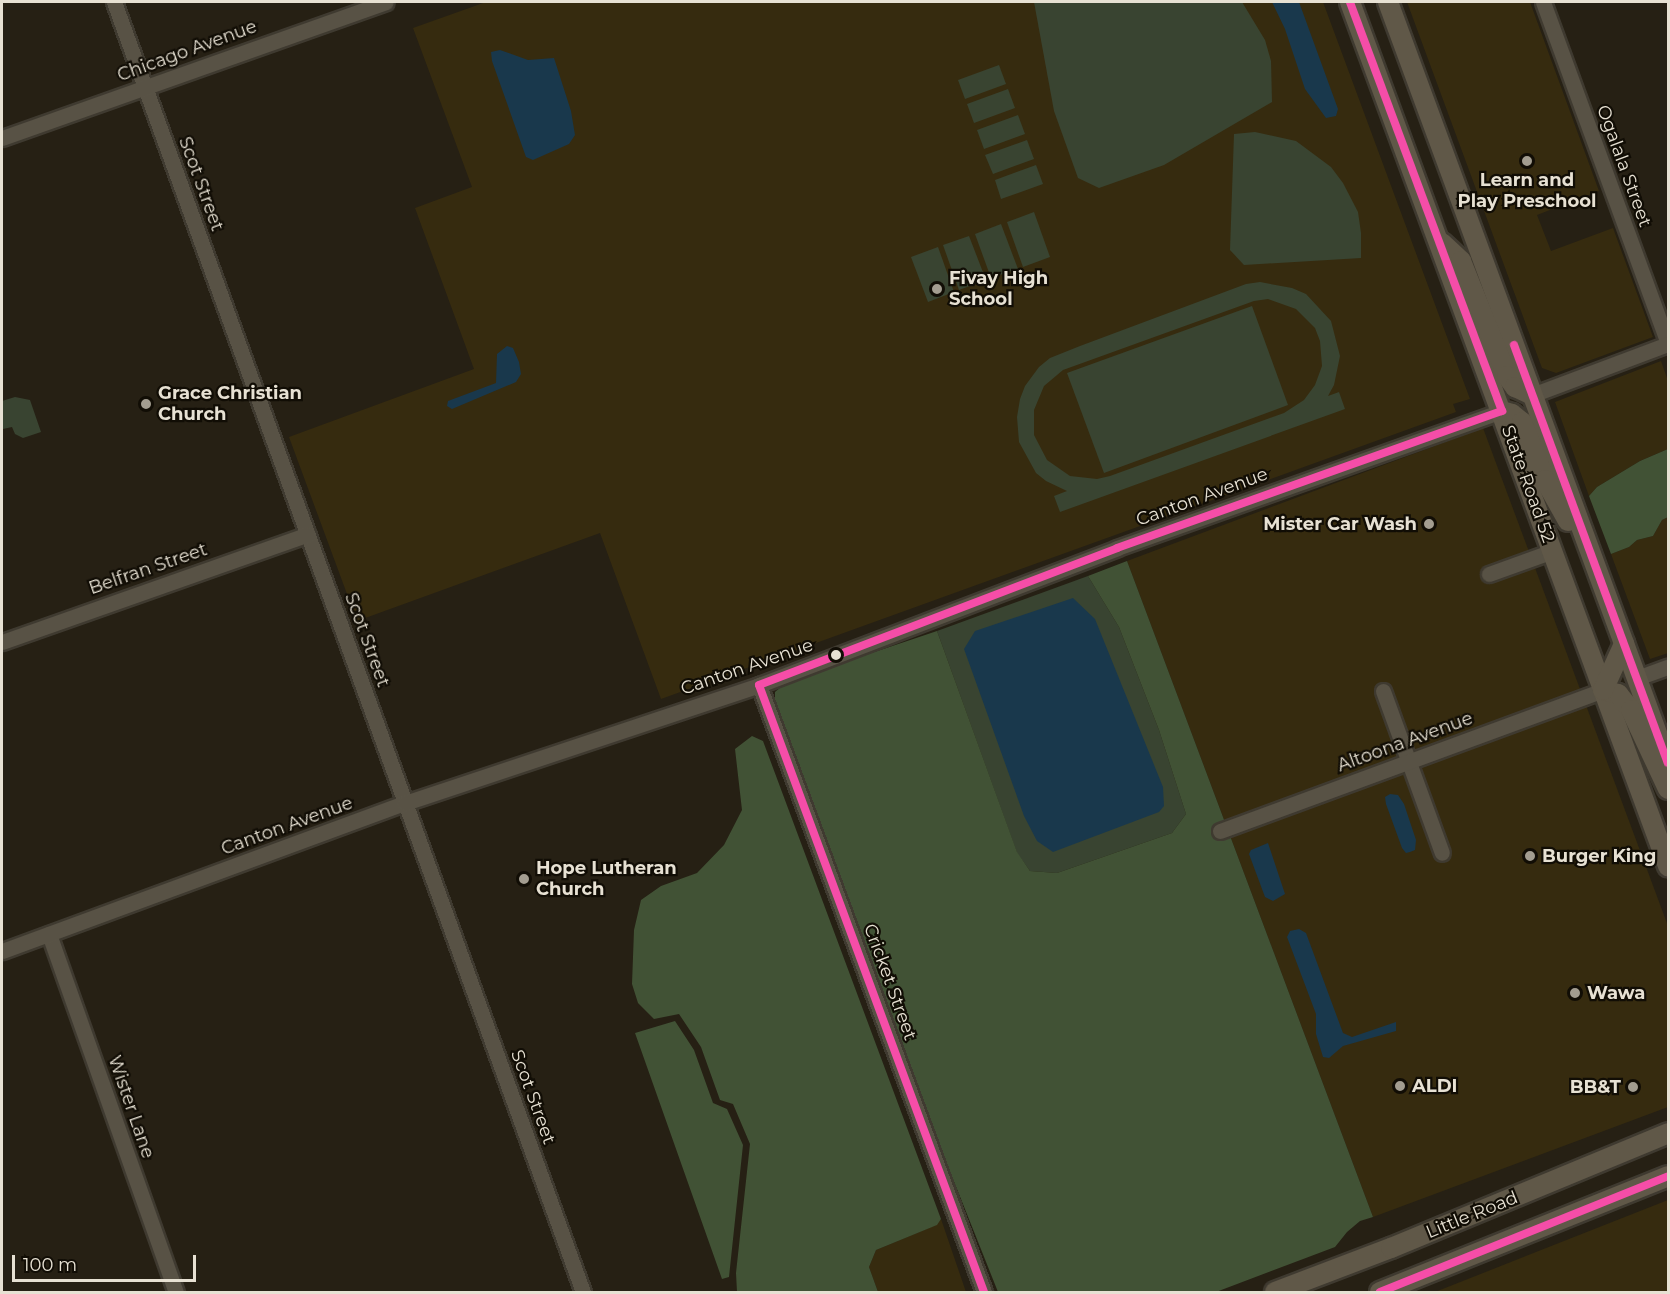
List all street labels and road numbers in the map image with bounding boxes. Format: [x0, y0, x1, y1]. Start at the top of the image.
street label: Chicago Avenue [114, 16, 260, 86]
street label: Ogalala Street [1592, 102, 1656, 230]
street label: Scot Street [174, 134, 228, 234]
street label: State Road 52 [1497, 422, 1559, 546]
street label: Canton Avenue [1133, 463, 1271, 531]
street label: Belfran Street [86, 539, 210, 599]
street label: Scot Street [340, 590, 394, 690]
street label: Canton Avenue [678, 634, 816, 700]
street label: Altoona Avenue [1334, 707, 1476, 777]
street label: Canton Avenue [218, 792, 356, 860]
street label: Cricket Street [859, 921, 921, 1043]
street label: Scot Street [506, 1047, 560, 1147]
street label: Wister Lane [103, 1053, 159, 1161]
street label: Little Road [1423, 1187, 1521, 1243]

